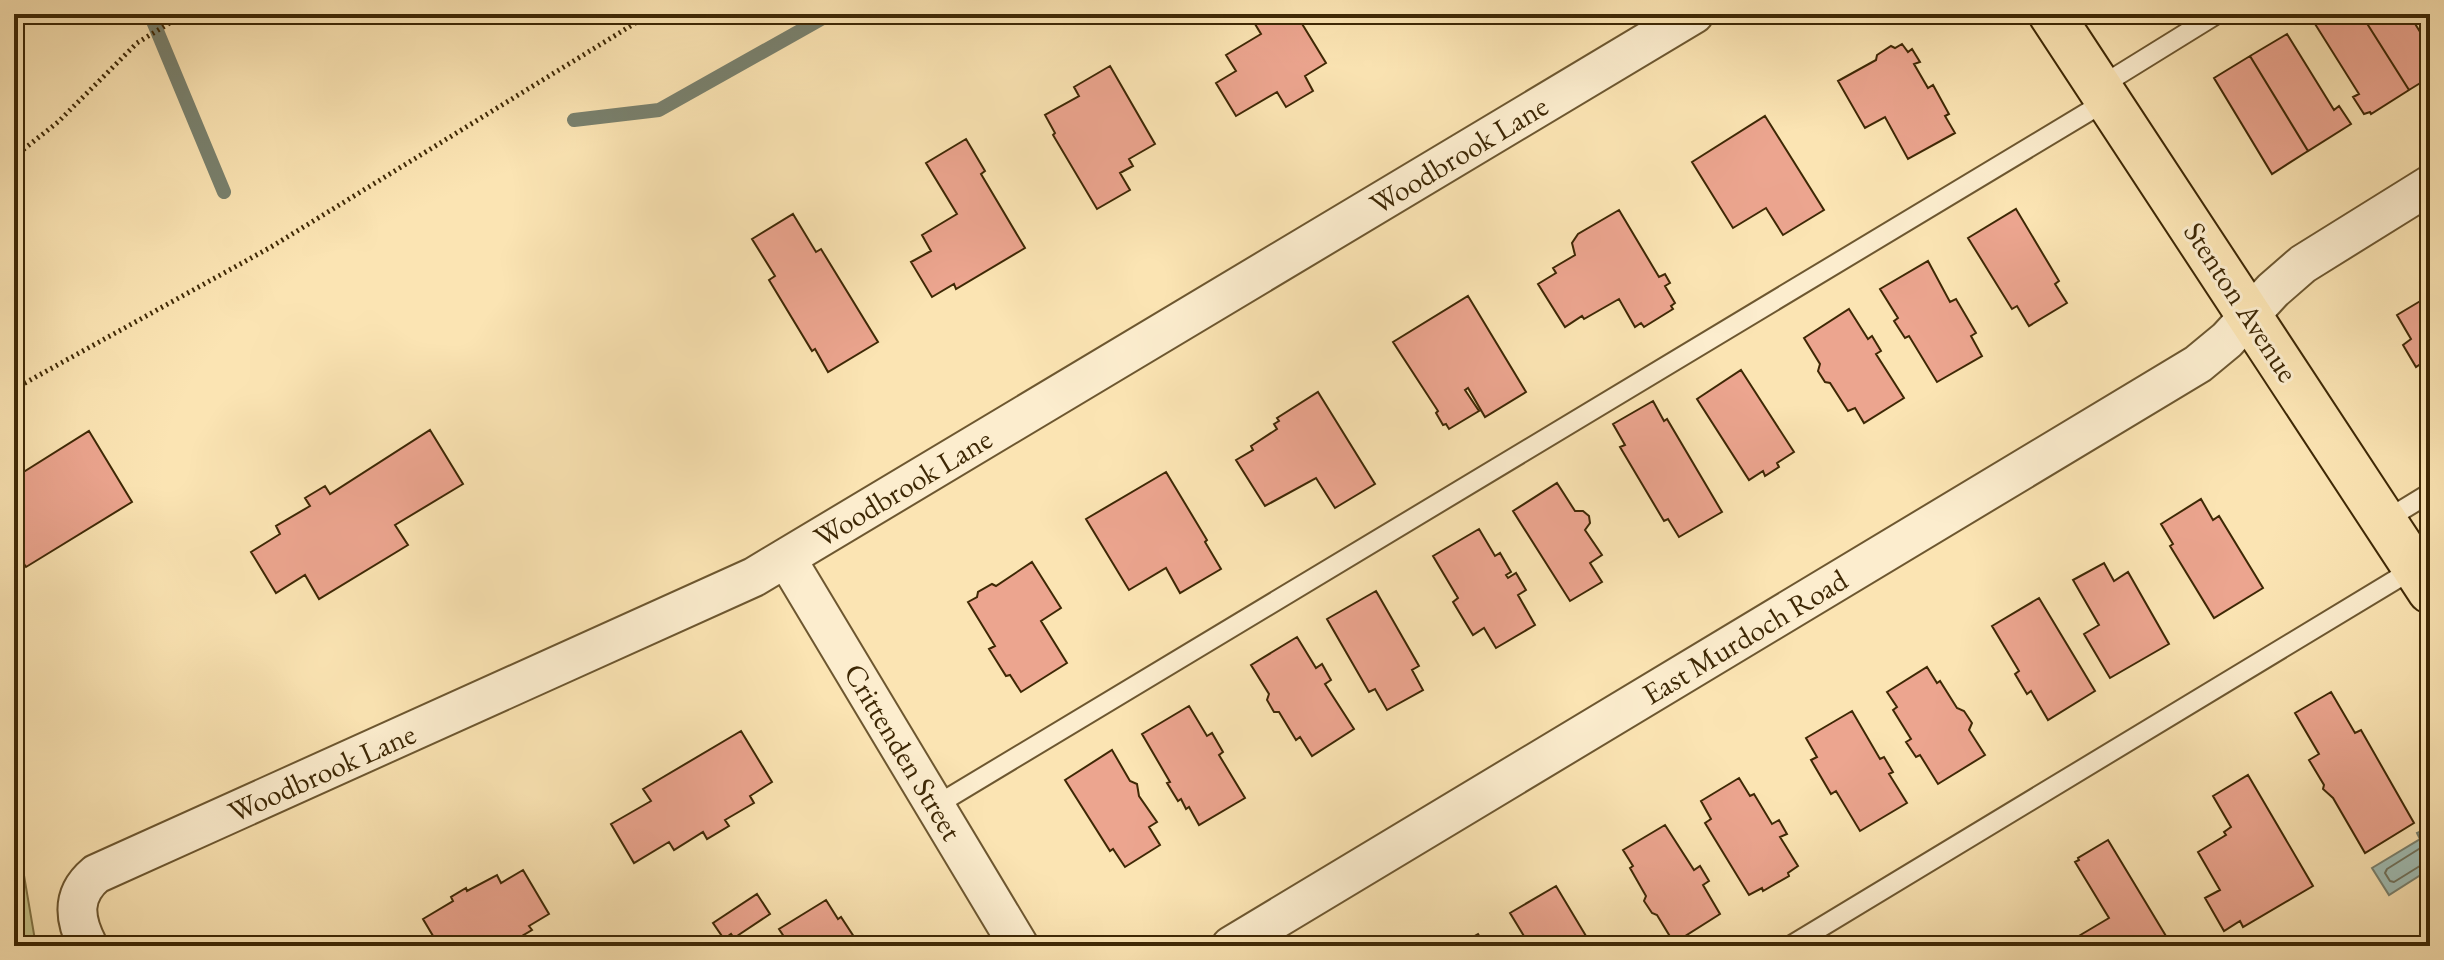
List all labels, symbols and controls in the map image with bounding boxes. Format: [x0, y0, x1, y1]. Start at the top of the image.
street label: Woodbrook Lane [1362, 86, 1555, 223]
street label: Stenton Avenue [2175, 214, 2308, 389]
street label: Woodbrook Lane [806, 419, 999, 556]
street label: East Murdoch Road [1635, 560, 1855, 713]
street label: Crittenden Street [835, 656, 972, 848]
street label: Woodbrook Lane [222, 714, 422, 831]

